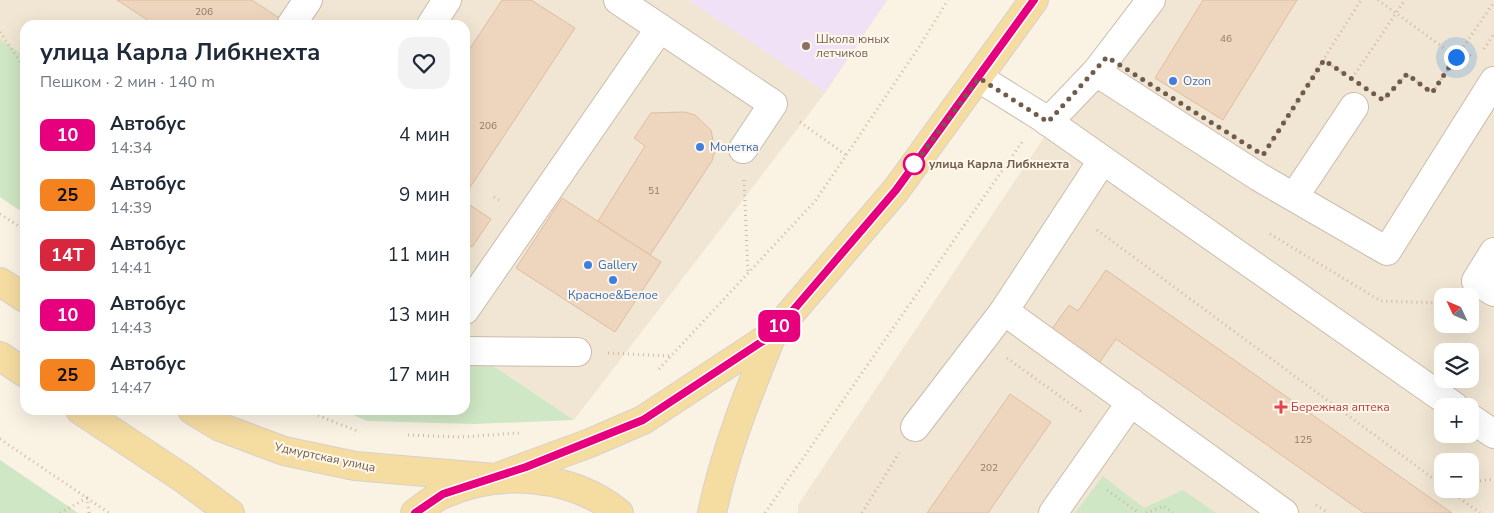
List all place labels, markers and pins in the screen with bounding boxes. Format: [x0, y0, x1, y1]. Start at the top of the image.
place label: Школа юных летчиков [816, 31, 890, 61]
marker: Школа юных летчиков [800, 40, 812, 52]
place label: Ozon [1183, 73, 1211, 89]
marker: Ozon [1167, 75, 1179, 87]
place label: Монетка [710, 139, 759, 155]
marker: Монетка [694, 141, 706, 153]
marker: улица Карла Либкнехта [903, 153, 925, 175]
place label: улица Карла Либкнехта [929, 156, 1069, 172]
place label: Gallery [598, 257, 638, 273]
marker: Gallery [582, 259, 594, 271]
marker: Красное&Белое [607, 274, 619, 286]
place label: Красное&Белое [568, 287, 658, 303]
place label: Бережная аптека [1291, 399, 1390, 415]
marker: Бережная аптека [1275, 401, 1287, 413]

